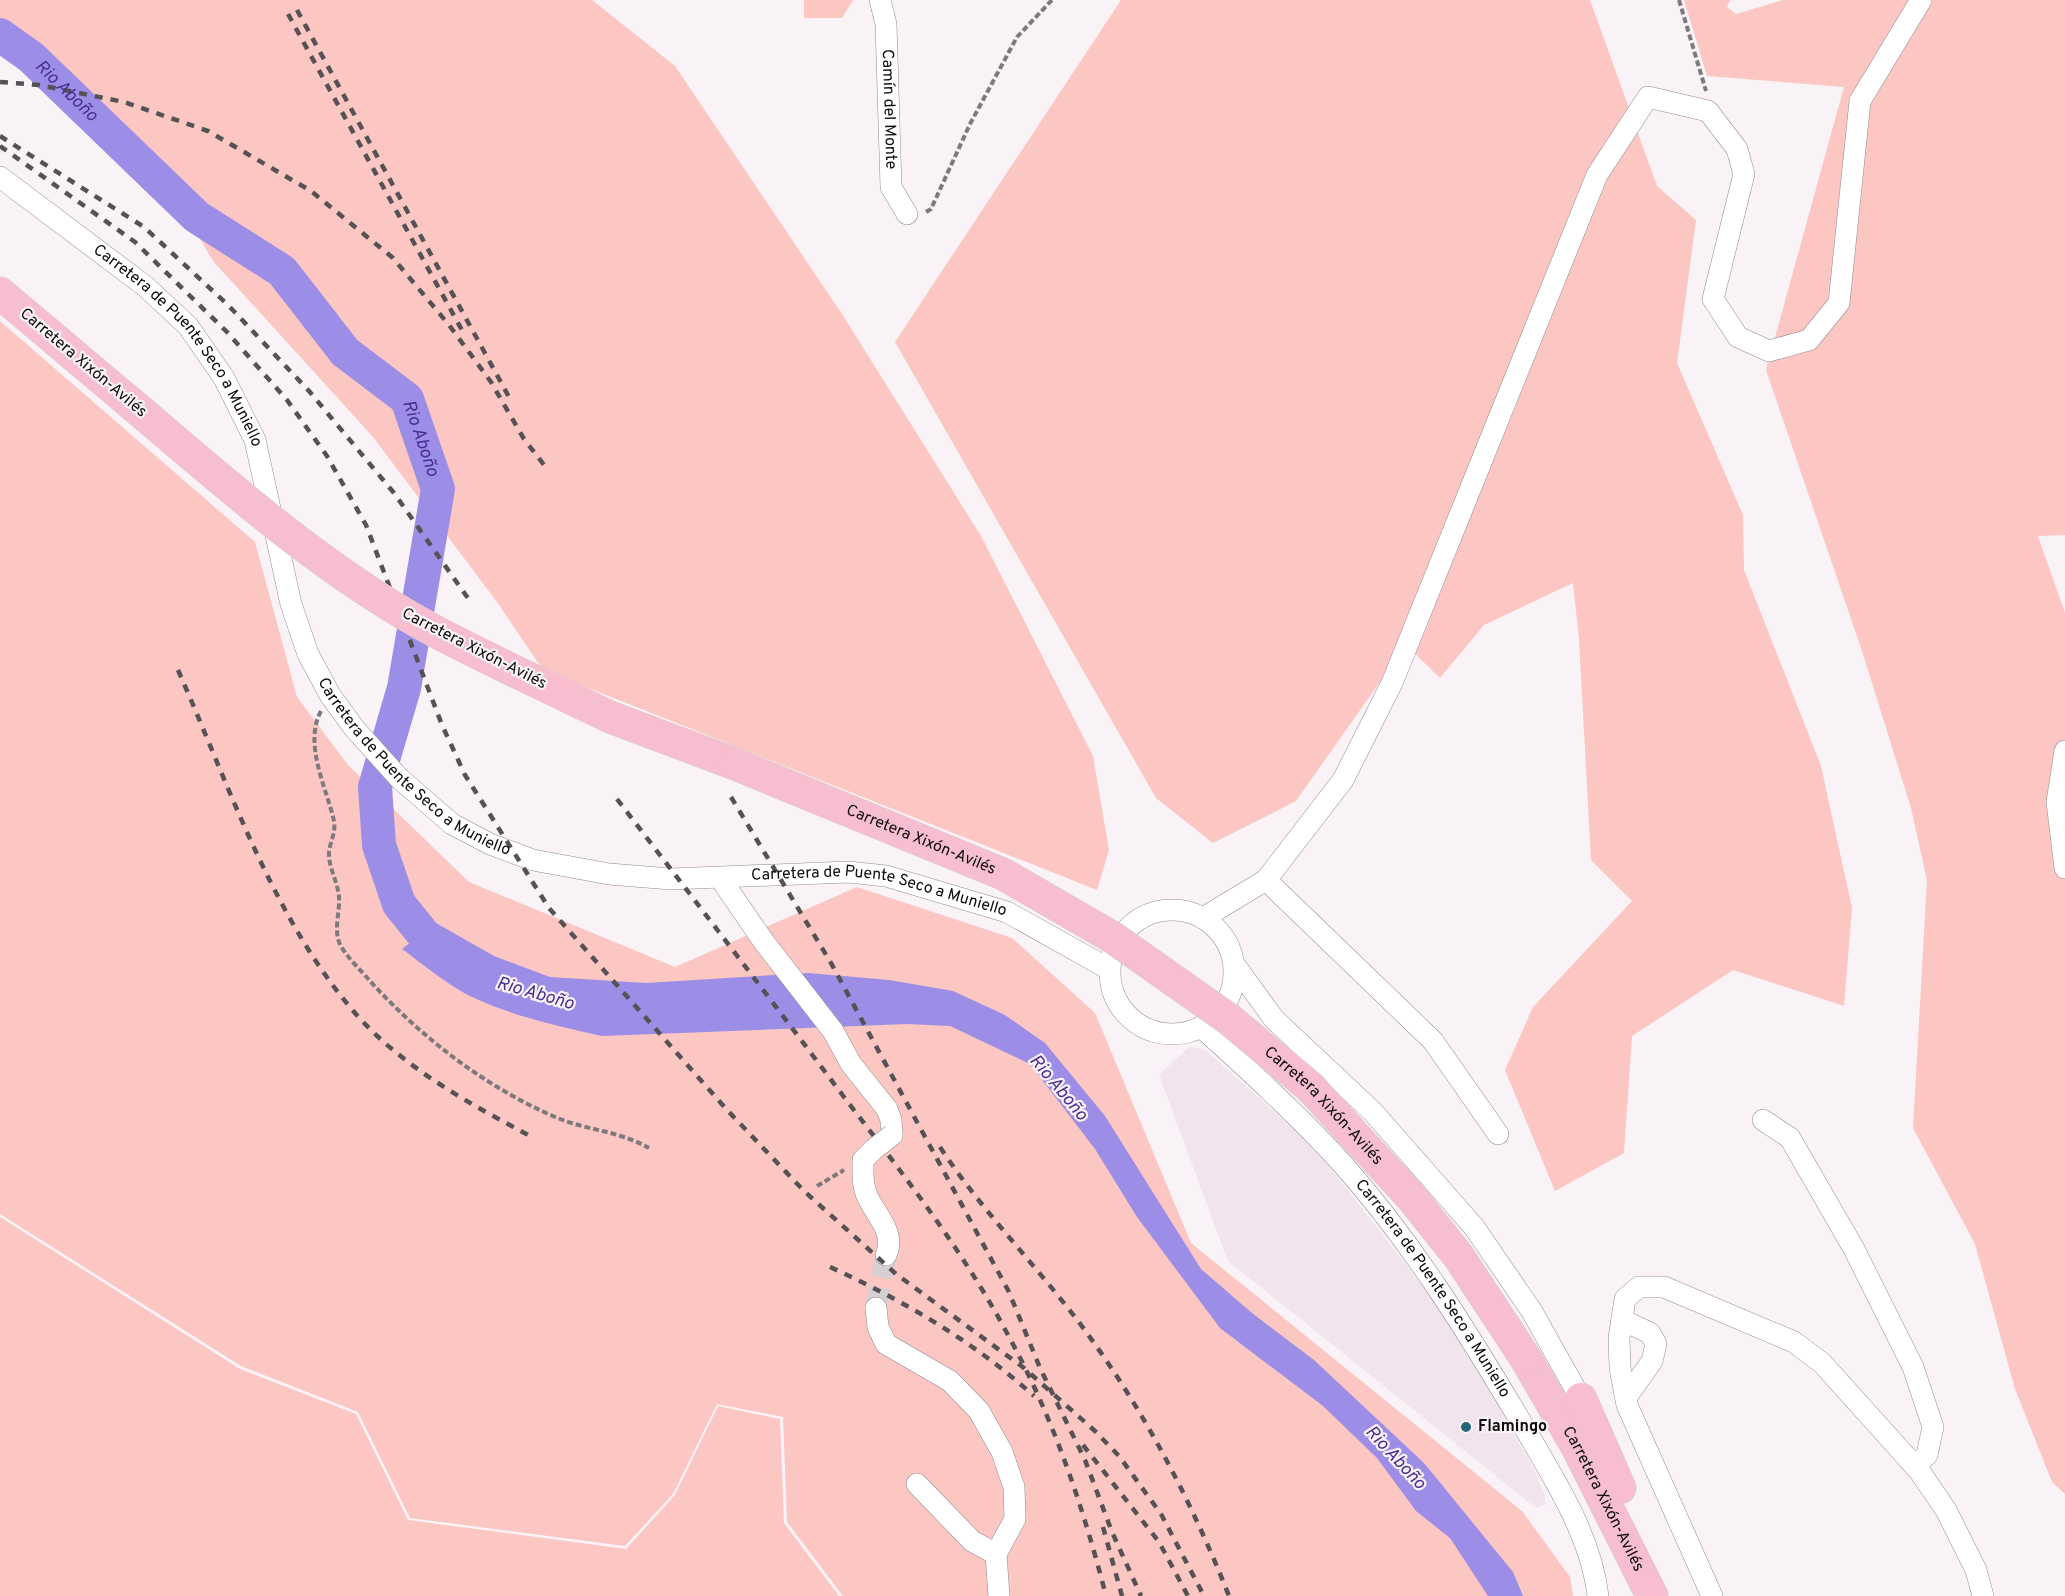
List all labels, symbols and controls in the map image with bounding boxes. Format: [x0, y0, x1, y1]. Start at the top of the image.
street label: Camín del Monte [877, 49, 900, 170]
water label: Rio Aboño [30, 55, 103, 127]
street label: Carretera de Puente Seco a Muniello [89, 240, 266, 449]
street label: Carretera Xixón-Avilés [15, 304, 151, 422]
water label: Rio Aboño [397, 397, 444, 480]
street label: Carretera Xixón-Avilés [398, 604, 550, 694]
street label: Carretera de Puente Seco a Muniello [313, 674, 513, 861]
street label: Carretera Xixón-Avilés [843, 801, 999, 880]
street label: Carretera de Puente Seco a Muniello [751, 862, 1009, 921]
water label: Rio Aboño [494, 972, 577, 1016]
street label: Carretera Xixón-Avilés [1260, 1043, 1387, 1170]
water label: Rio Aboño [1024, 1050, 1093, 1126]
street label: Carretera de Puente Seco a Muniello [1350, 1176, 1514, 1401]
place label: Flamingo [1478, 1417, 1547, 1437]
marker: Flamingo [1459, 1420, 1473, 1434]
water label: Rio Aboño [1360, 1421, 1431, 1495]
street label: Carretera Xixón-Avilés [1557, 1423, 1648, 1575]

